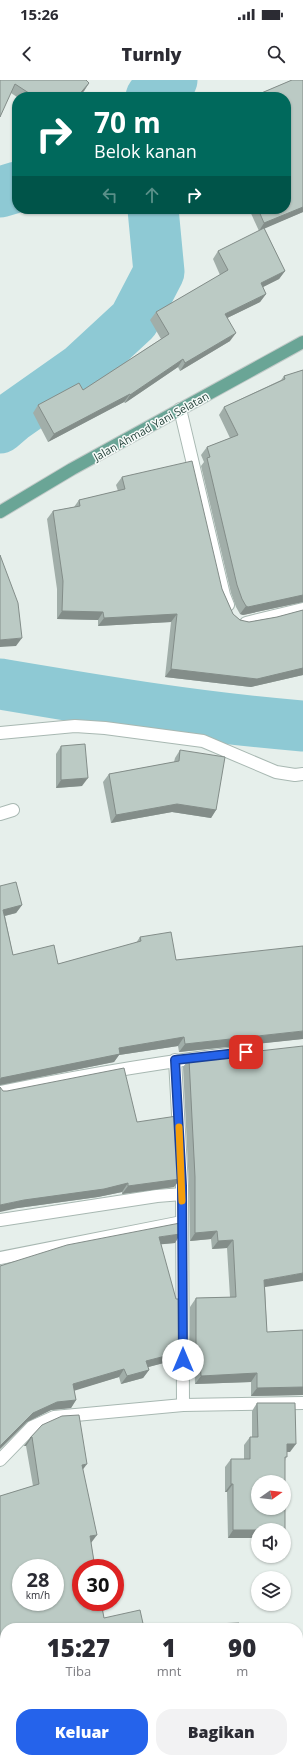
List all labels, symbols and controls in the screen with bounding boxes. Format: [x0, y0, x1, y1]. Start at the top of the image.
text: 15:26 [20, 4, 59, 24]
text: Turnly [122, 42, 182, 66]
icon: back [16, 43, 38, 65]
icon: search [265, 43, 287, 65]
text: 70 m [94, 103, 161, 141]
icon: right [28, 108, 80, 160]
text: Belok kanan [94, 139, 197, 163]
icon: left [99, 184, 121, 206]
icon: ahead [141, 184, 163, 206]
icon: right [183, 184, 205, 206]
street label: Jalan Ahmad Yani Selatan [90, 388, 211, 464]
pin [229, 1035, 263, 1069]
icon: arrive [235, 1041, 257, 1063]
position arrow [162, 1339, 204, 1381]
north arrow [251, 1475, 291, 1515]
map controls [251, 1475, 291, 1611]
button: sound [251, 1523, 291, 1563]
speed limit sign: 30 [72, 1559, 124, 1611]
text: 28 [27, 1566, 49, 1593]
button: layers [251, 1571, 291, 1611]
text: km/h [26, 1588, 50, 1602]
text: 15:27 [47, 1631, 110, 1664]
text: 1 [162, 1631, 176, 1664]
text: 90 [228, 1631, 256, 1664]
text: Tiba [66, 1662, 91, 1680]
text: mnt [157, 1662, 181, 1680]
text: m [236, 1662, 248, 1680]
button: Keluar [16, 1709, 148, 1755]
button: Bagikan [156, 1709, 287, 1755]

